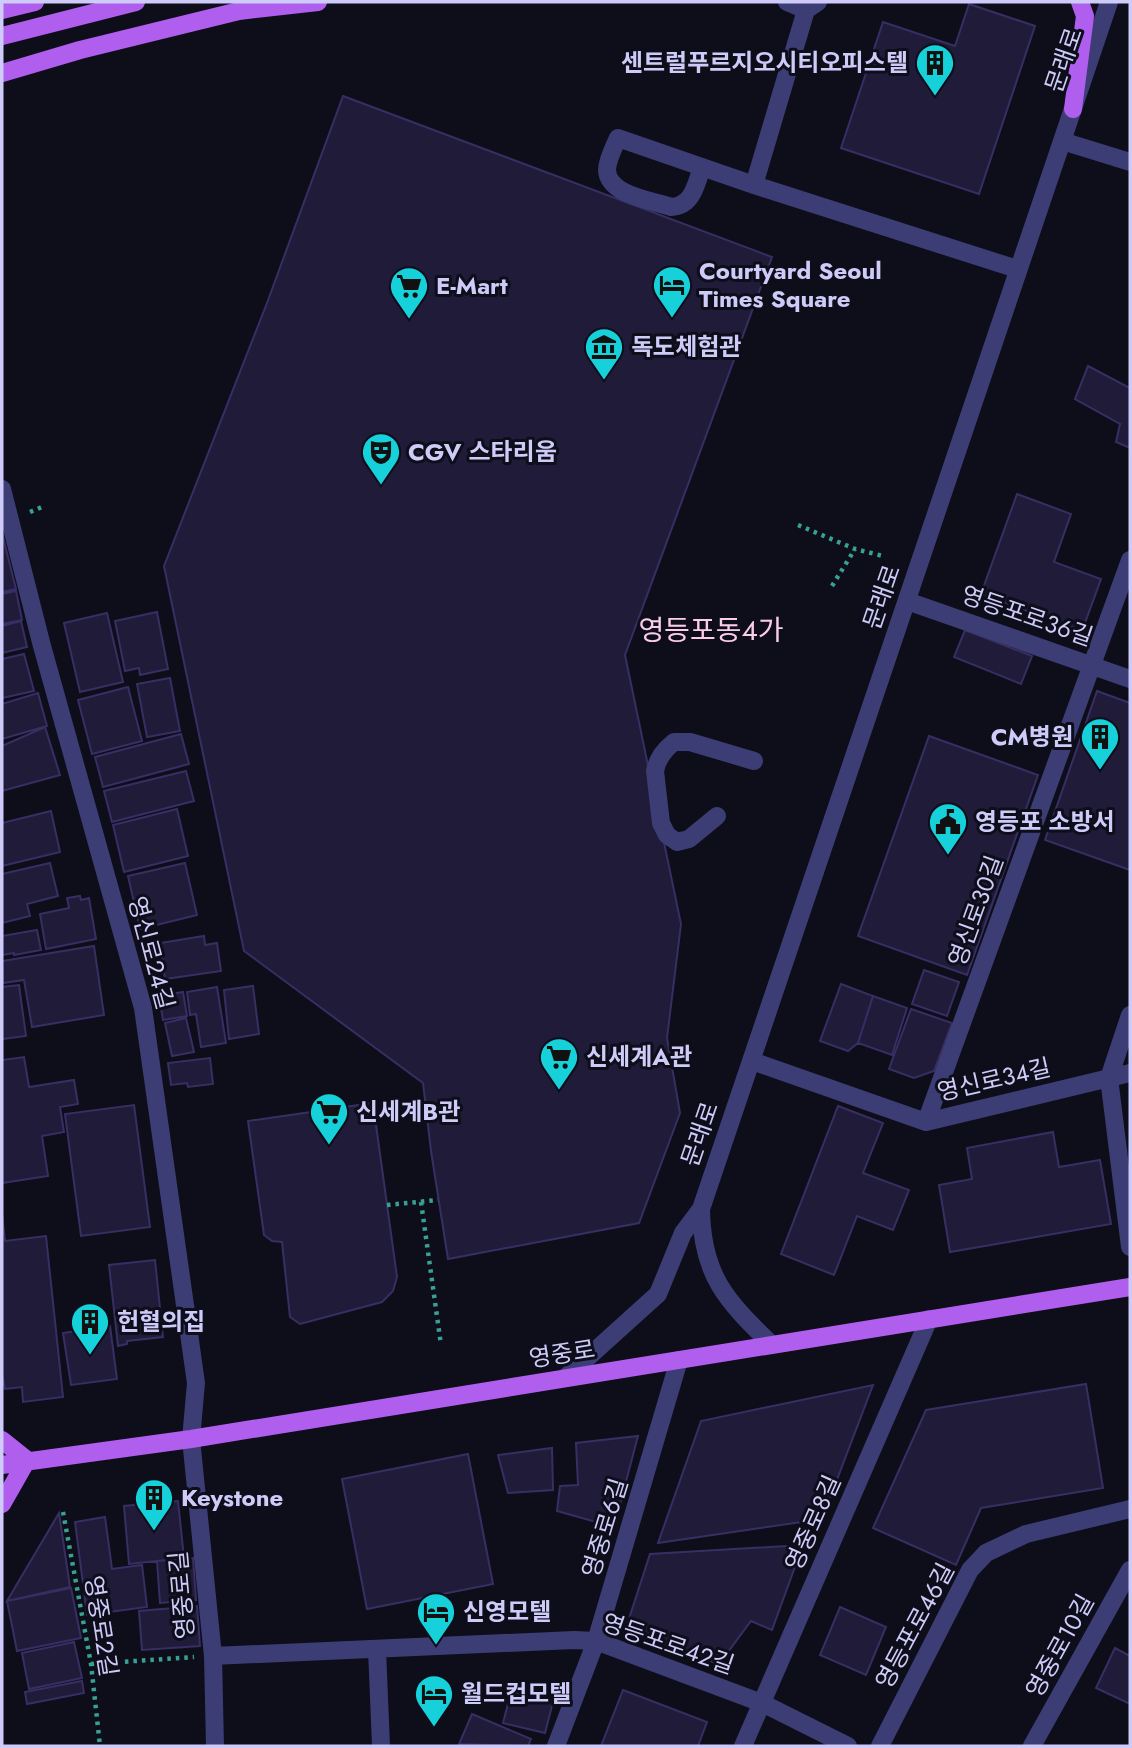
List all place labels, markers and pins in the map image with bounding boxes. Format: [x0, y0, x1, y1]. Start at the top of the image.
building icon: 센트럴푸르지오시티오피스텔 [914, 42, 956, 97]
place label: 센트럴푸르지오시티오피스텔 [621, 45, 908, 80]
place label: Courtyard Seoul Times Square [699, 253, 882, 316]
hotel icon: Courtyard Seoul Times Square [651, 264, 693, 319]
supermarket icon: E-Mart [388, 265, 430, 320]
place label: E-Mart [436, 268, 508, 303]
museum icon: 독도체험관 [583, 326, 625, 381]
place label: 독도체험관 [631, 329, 741, 364]
theatre icon: CGV 스타리움 [360, 431, 402, 486]
place label: CGV 스타리움 [408, 434, 557, 469]
building icon: CM병원 [1079, 716, 1121, 771]
place label: CM병원 [991, 719, 1073, 754]
public building icon: 영등포 소방서 [927, 801, 969, 856]
place label: 영등포 소방서 [975, 804, 1115, 839]
supermarket icon: 신세계A관 [538, 1036, 580, 1091]
place label: 신세계A관 [586, 1039, 692, 1074]
supermarket icon: 신세계B관 [308, 1091, 350, 1146]
place label: 신세계B관 [356, 1094, 460, 1129]
building icon: 헌혈의집 [69, 1301, 111, 1356]
place label: 헌혈의집 [117, 1304, 205, 1339]
building icon: Keystone [133, 1477, 175, 1532]
place label: Keystone [181, 1480, 283, 1515]
hotel icon: 신영모텔 [415, 1591, 457, 1646]
place label: 신영모텔 [463, 1594, 551, 1629]
hotel icon: 월드컵모텔 [413, 1673, 455, 1728]
place label: 월드컵모텔 [461, 1676, 571, 1711]

